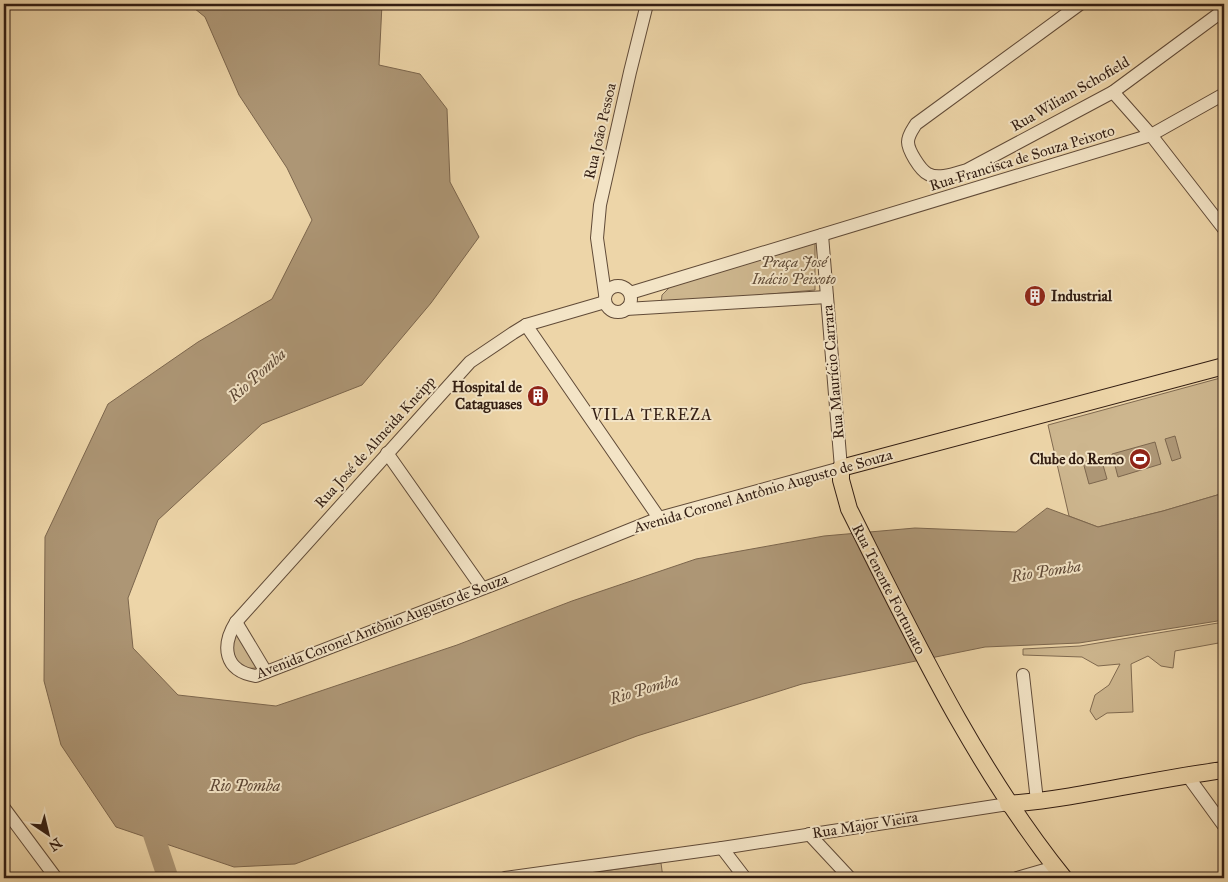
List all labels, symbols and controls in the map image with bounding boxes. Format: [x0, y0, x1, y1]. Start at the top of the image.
street label: Rua Wiliam Schofield [1007, 52, 1133, 135]
street label: Rua João Pessoa [580, 81, 621, 181]
street label: Rua Francisca de Souza Peixoto [927, 121, 1117, 195]
park label: Praça José Inácio Peixoto [751, 253, 836, 288]
building icon: Industrial [1023, 284, 1047, 308]
place label: Industrial [1051, 287, 1113, 305]
street label: Rua Maurício Carrara [818, 303, 848, 440]
water label: Rio Pomba [224, 344, 290, 406]
street label: Rua José de Almeida Kneipp [311, 372, 440, 512]
place label: Hospital de Cataguases [452, 378, 523, 414]
building icon: Hospital de Cataguases [526, 384, 550, 408]
district label: VILA TEREZA [590, 405, 713, 424]
street label: Avenida Coronel Antônio Augusto de Souza [631, 445, 895, 537]
sports icon: Clube do Remo [1128, 447, 1152, 471]
place label: Clube do Remo [1030, 450, 1124, 468]
street label: Rua Tenente Fortunato [848, 521, 930, 657]
water label: Rio Pomba [1009, 556, 1083, 586]
street label: Avenida Coronel Antônio Augusto de Souza [253, 569, 511, 683]
water label: Rio Pomba [606, 669, 681, 709]
water label: Rio Pomba [209, 776, 281, 795]
street label: Rua Major Vieira [811, 808, 920, 842]
north arrow [22, 810, 72, 860]
text: N [45, 834, 65, 855]

